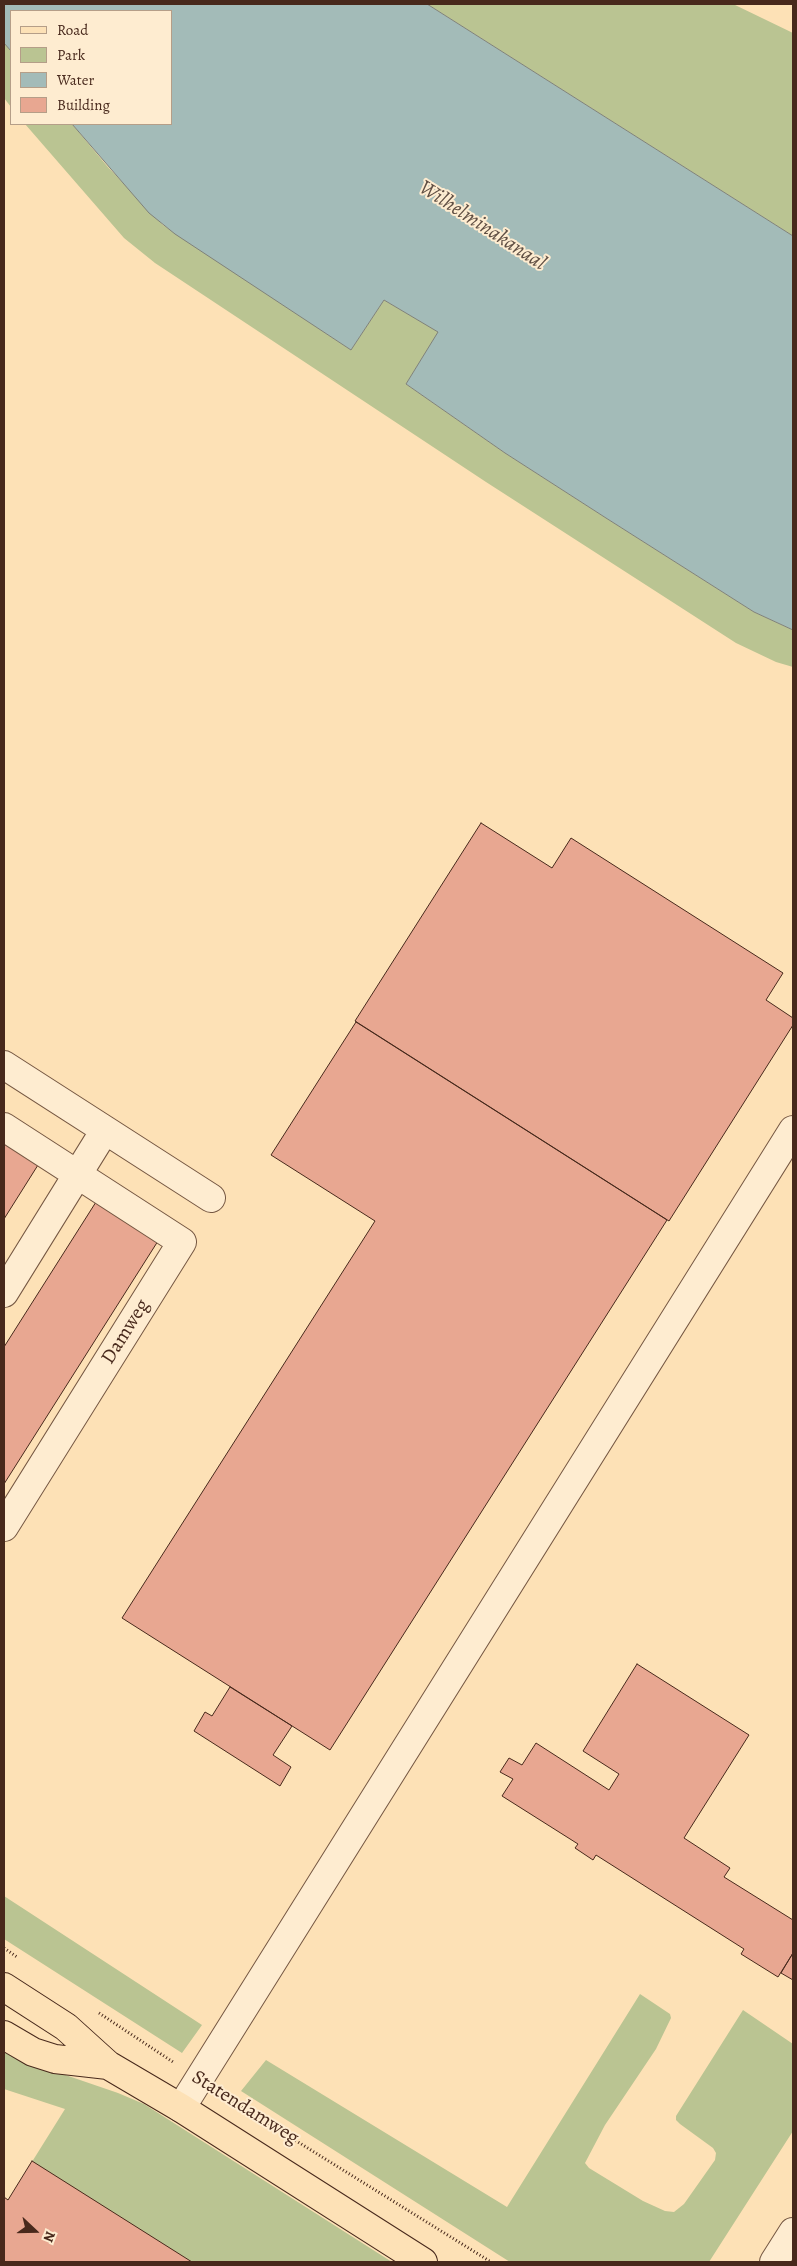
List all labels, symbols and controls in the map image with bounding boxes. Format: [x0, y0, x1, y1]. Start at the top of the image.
legend [10, 10, 172, 125]
text: Road [57, 20, 88, 40]
text: Park [57, 45, 85, 65]
text: Water [57, 70, 94, 90]
text: Building [57, 95, 110, 115]
water label: Wilhelminakanaal [414, 176, 550, 276]
street label: Damweg [97, 1295, 155, 1369]
street label: Statendamweg [187, 2066, 303, 2150]
north arrow [10, 2206, 60, 2256]
text: N [39, 2228, 60, 2245]

